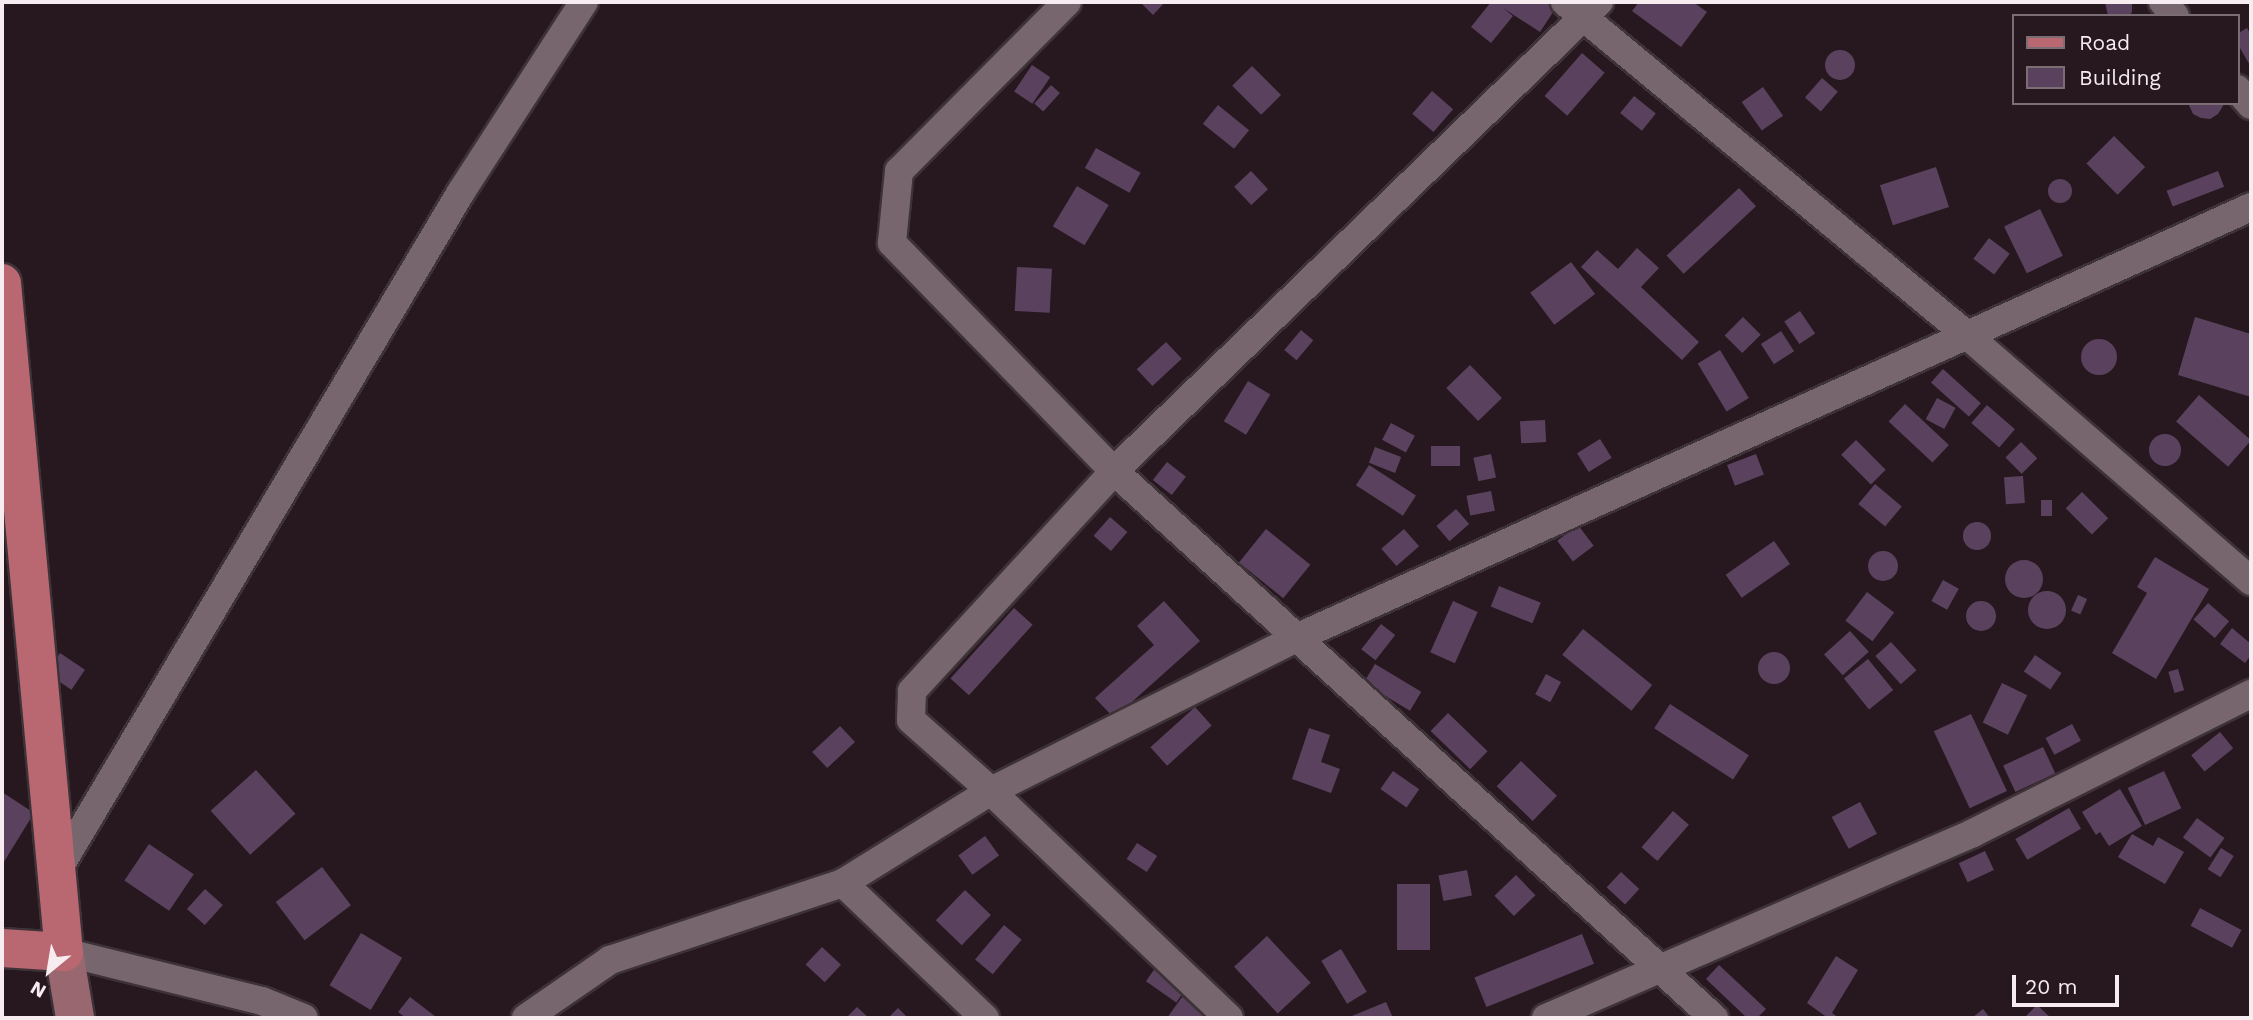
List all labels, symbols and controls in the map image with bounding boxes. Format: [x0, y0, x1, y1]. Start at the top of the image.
legend [2011, 14, 2239, 105]
text: Road [2079, 30, 2130, 55]
text: Building [2079, 65, 2161, 90]
north arrow [14, 936, 84, 1006]
scale bar [2015, 960, 2122, 1004]
text: 20 m [2025, 974, 2077, 999]
text: N [26, 976, 50, 1003]

